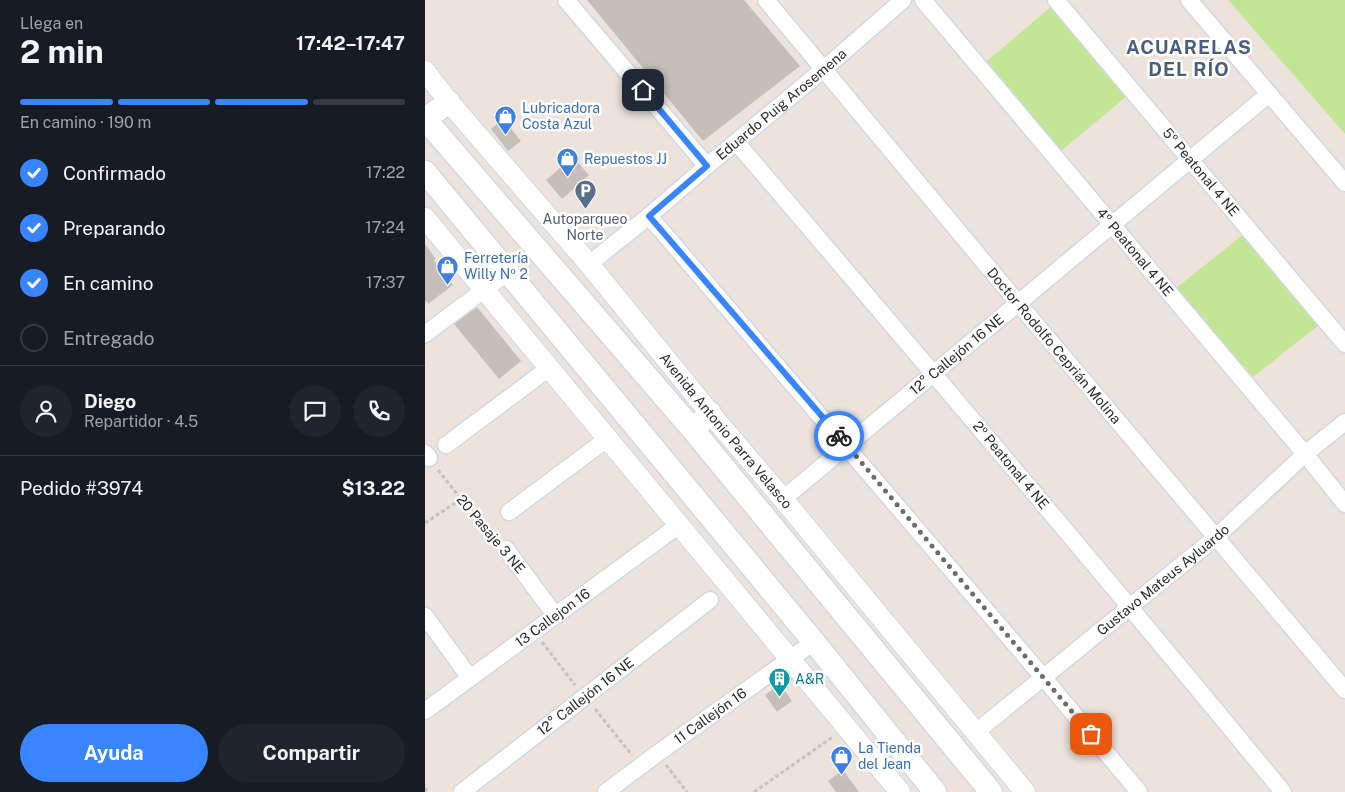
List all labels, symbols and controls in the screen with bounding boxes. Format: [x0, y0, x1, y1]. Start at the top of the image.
text: Llega en [20, 14, 83, 33]
text: 17:42–17:47 [296, 32, 405, 54]
text: 2 min [20, 33, 104, 70]
district label: ACUARELAS DEL RÍO [1126, 36, 1252, 80]
street label: Eduardo Puig Arosemena [713, 45, 850, 163]
pin [622, 69, 664, 111]
icon: home [629, 76, 657, 104]
place label: Lubricadora Costa Azul [522, 100, 600, 132]
shop icon: Lubricadora Costa Azul [494, 104, 518, 135]
text: En camino · 190 m [20, 113, 151, 132]
street label: 5º Peatonal 4 NE [1159, 125, 1243, 219]
shop icon: Repuestos JJ [556, 147, 580, 178]
place label: Repuestos JJ [584, 151, 667, 167]
icon: check [20, 159, 48, 187]
text: Confirmado [63, 162, 166, 184]
text: 17:22 [366, 163, 405, 182]
parking icon: Autoparqueo Norte [573, 179, 597, 210]
street label: 4º Peatonal 4 NE [1094, 205, 1176, 299]
place label: Autoparqueo Norte [543, 211, 627, 243]
icon: check [20, 214, 48, 242]
text: Preparando [63, 217, 165, 239]
text: 17:24 [365, 218, 405, 237]
place label: Ferretería Willy Nº 2 [464, 250, 528, 282]
shop icon: Ferretería Willy Nº 2 [436, 254, 460, 285]
street label: Doctor Rodolfo Ceprián Molina [984, 264, 1124, 427]
icon: check [20, 269, 48, 297]
text: En camino [63, 272, 154, 294]
text: 17:37 [366, 273, 405, 292]
street label: 12° Callejón 16 NE [906, 311, 1007, 398]
text: Entregado [63, 327, 155, 349]
street label: Avenida Antonio Parra Velasco [656, 350, 796, 512]
button: person [20, 385, 72, 437]
button: chat [289, 385, 341, 437]
button: phone [353, 385, 405, 437]
text: Diego [84, 390, 136, 412]
courier [814, 411, 864, 461]
text: Repartidor · 4.5 [84, 412, 198, 431]
street label: 2º Peatonal 4 NE [970, 418, 1052, 512]
icon: bike [825, 422, 853, 450]
text: Pedido #3974 [20, 477, 143, 499]
text: $13.22 [342, 477, 405, 499]
street label: 20 Pasaje 3 NE [453, 491, 529, 577]
street label: Gustavo Mateus Ayluardo [1094, 521, 1232, 639]
street label: 13 Callejon 16 [512, 585, 593, 650]
street label: 12° Callejón 16 NE [534, 654, 637, 739]
building icon: A&R [767, 667, 791, 698]
place label: A&R [795, 671, 824, 687]
street label: 11 Callejón 16 [671, 684, 750, 747]
pin [1070, 713, 1112, 755]
icon: bag [1077, 720, 1105, 748]
button: Ayuda [20, 724, 208, 782]
button: Compartir [218, 724, 405, 782]
place label: La Tienda del Jean [858, 740, 921, 772]
shop icon: La Tienda del Jean [830, 744, 854, 775]

